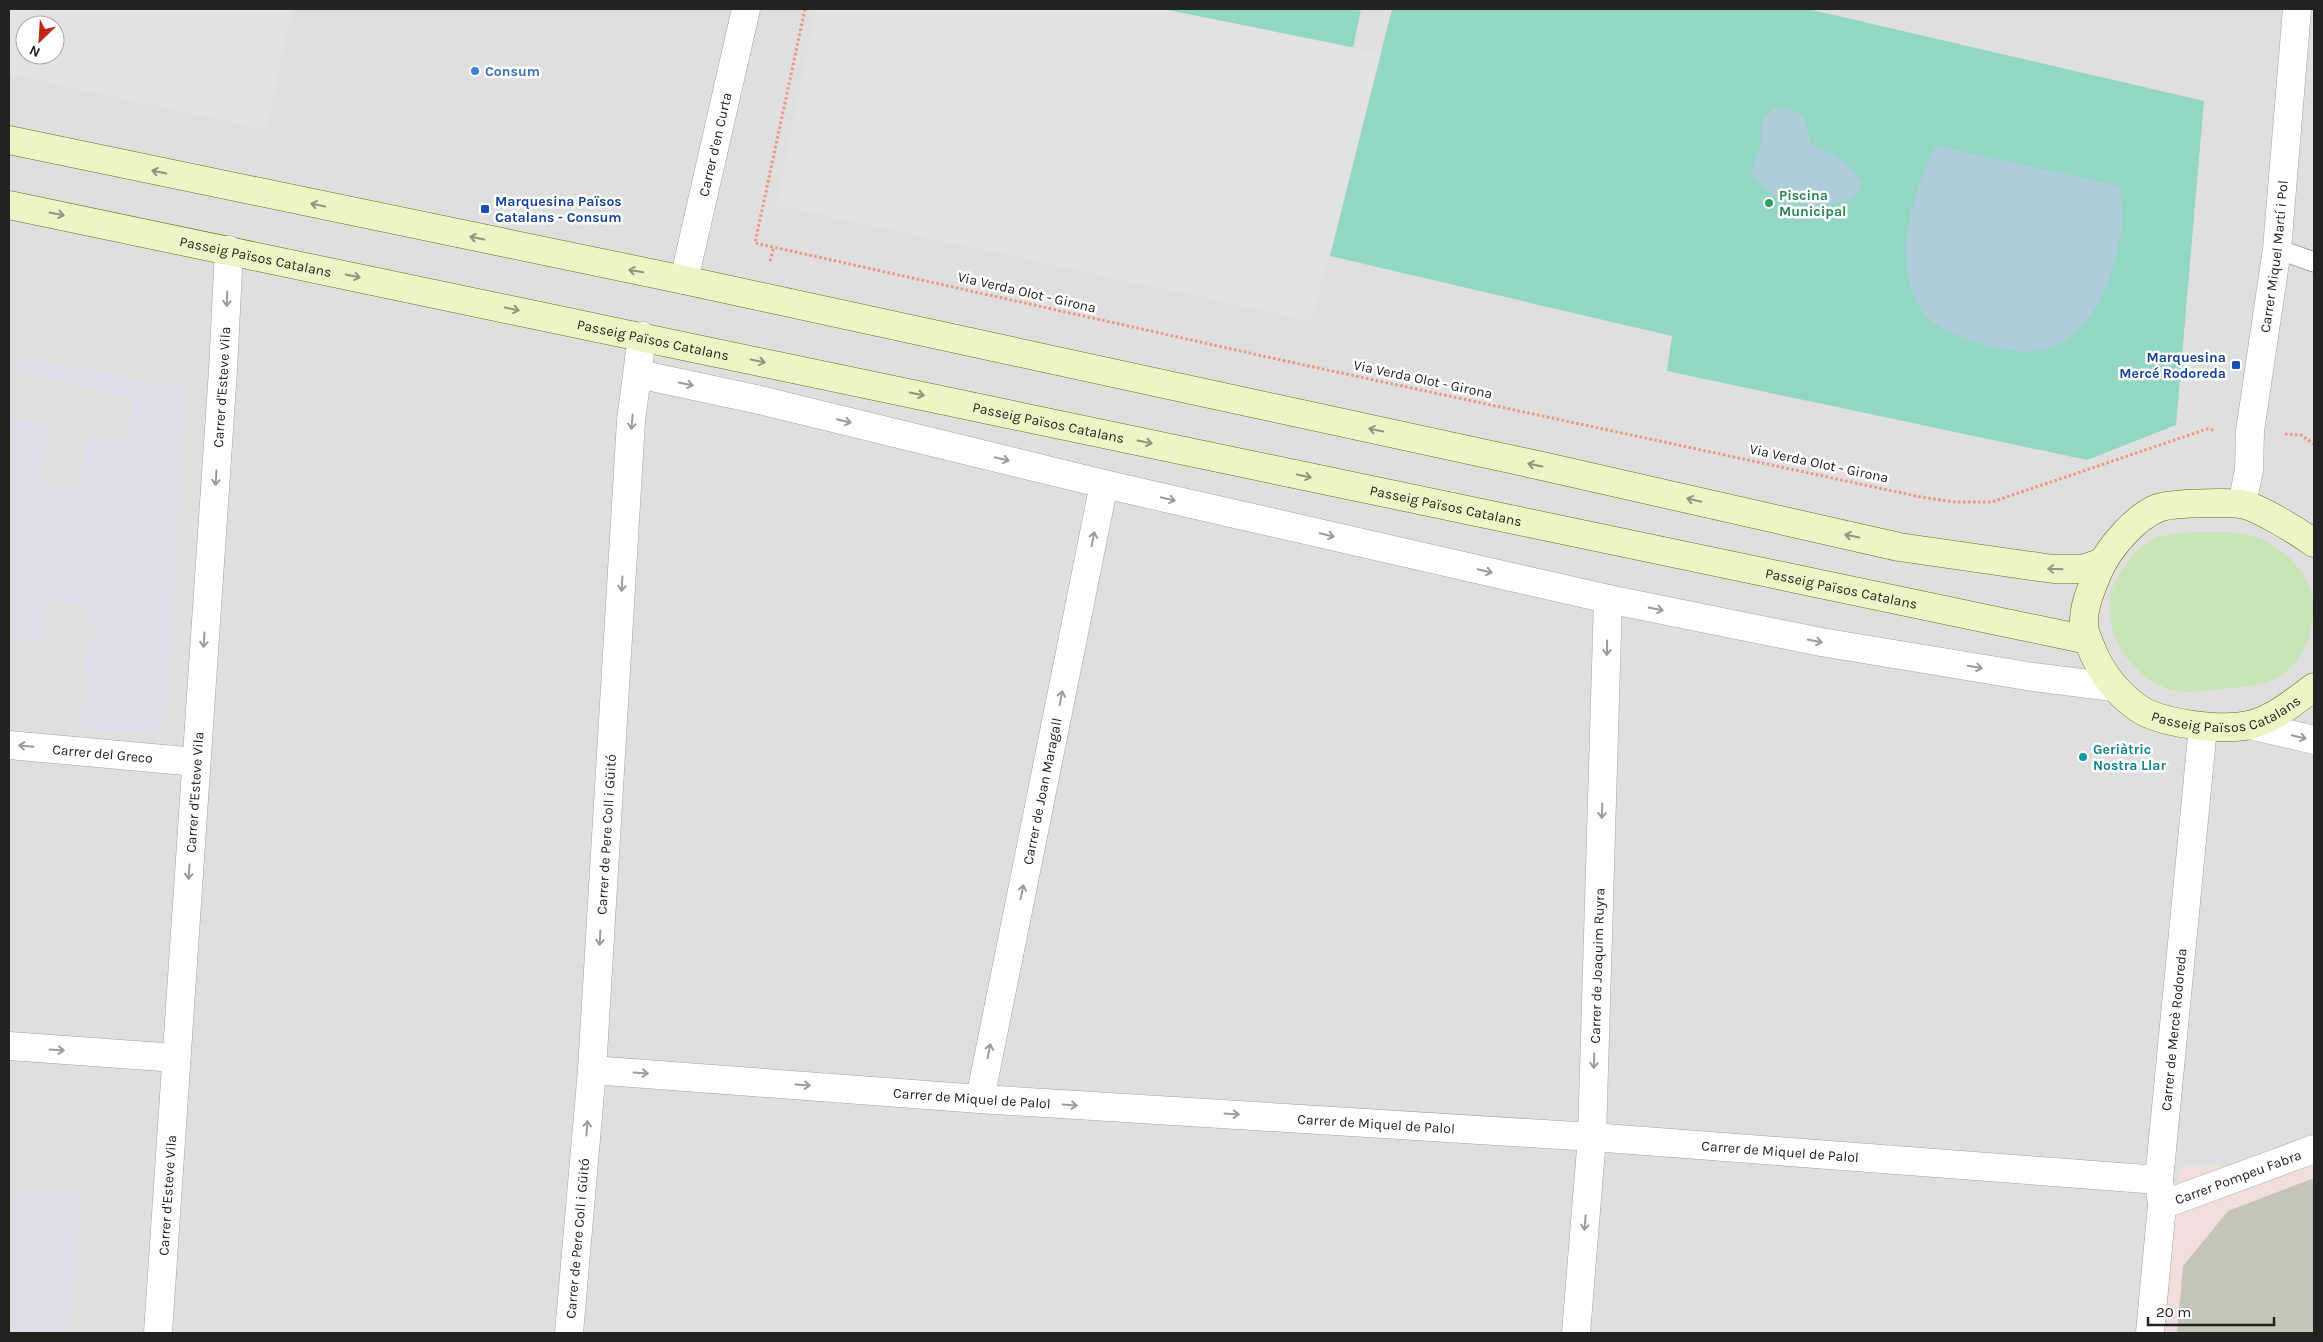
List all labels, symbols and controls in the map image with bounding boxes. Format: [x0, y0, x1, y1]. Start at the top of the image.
north arrow [15, 15, 65, 65]
text: N [27, 42, 43, 61]
place label: Consum [485, 63, 540, 80]
marker: Consum [469, 65, 481, 77]
street label: Carrer d'en Curta [695, 91, 736, 198]
one-way arrow [151, 166, 167, 176]
street label: Carrer Miquel Martí i Pol [2257, 180, 2292, 334]
place label: Piscina Municipal [1779, 187, 1846, 220]
place label: Marquesina Països Catalans - Consum [495, 193, 622, 226]
marker: Piscina Municipal [1763, 197, 1775, 209]
one-way arrow [310, 200, 326, 209]
marker: Marquesina Països Catalans - Consum [479, 203, 491, 215]
one-way arrow [48, 210, 64, 220]
street label: Passeig Països Catalans [178, 233, 333, 281]
one-way arrow [469, 233, 485, 242]
one-way arrow [628, 266, 644, 275]
street label: Via Verda Olot - Girona [956, 268, 1098, 317]
one-way arrow [344, 272, 360, 281]
one-way arrow [222, 290, 232, 306]
one-way arrow [503, 305, 519, 314]
street label: Passeig Països Catalans [575, 316, 731, 364]
street label: Carrer d'Esteve Vila [210, 326, 234, 448]
place label: Marquesina Mercé Rodoreda [2119, 349, 2226, 382]
one-way arrow [750, 356, 766, 366]
street label: Via Verda Olot - Girona [1352, 356, 1494, 403]
marker: Marquesina Mercé Rodoreda [2230, 359, 2242, 371]
one-way arrow [677, 380, 693, 389]
one-way arrow [909, 390, 925, 399]
street label: Passeig Països Catalans [971, 399, 1126, 447]
one-way arrow [627, 414, 636, 430]
one-way arrow [835, 417, 851, 426]
one-way arrow [1369, 425, 1385, 434]
one-way arrow [1136, 438, 1152, 447]
street label: Via Verda Olot - Girona [1748, 440, 1890, 487]
one-way arrow [993, 455, 1009, 464]
one-way arrow [1527, 460, 1543, 469]
one-way arrow [211, 470, 220, 486]
one-way arrow [1295, 472, 1311, 481]
street label: Passeig Països Catalans [1368, 482, 1523, 530]
one-way arrow [1160, 495, 1176, 504]
one-way arrow [1686, 495, 1702, 504]
one-way arrow [1089, 531, 1098, 547]
one-way arrow [1318, 531, 1334, 540]
one-way arrow [1845, 531, 1861, 540]
one-way arrow [2047, 564, 2064, 574]
street label: Passeig Països Catalans [1764, 565, 1919, 613]
one-way arrow [1477, 566, 1493, 576]
one-way arrow [617, 576, 626, 592]
one-way arrow [1647, 605, 1663, 614]
one-way arrow [200, 632, 209, 648]
one-way arrow [1807, 636, 1823, 646]
one-way arrow [1602, 640, 1612, 656]
one-way arrow [1967, 663, 1983, 673]
one-way arrow [1056, 691, 1066, 707]
street label: Passeig Països Catalans [2149, 692, 2304, 736]
street label: Carrer de Joan Maragall [1019, 716, 1066, 866]
street label: Carrer d'Esteve Vila [182, 731, 208, 853]
one-way arrow [2291, 733, 2307, 742]
street label: Carrer del Greco [52, 741, 154, 767]
place label: Geriàtric Nostra Llar [2093, 741, 2166, 774]
one-way arrow [18, 742, 34, 751]
marker: Geriàtric Nostra Llar [2077, 751, 2089, 763]
street label: Carrer de Pere Coll i Güitó [593, 754, 620, 915]
one-way arrow [1598, 802, 1607, 818]
one-way arrow [184, 864, 194, 880]
one-way arrow [1017, 884, 1027, 900]
street label: Carrer de Joaquim Ruyra [1587, 888, 1608, 1044]
one-way arrow [596, 930, 605, 946]
street label: Carrer de Mercè Rodoreda [2158, 947, 2190, 1112]
one-way arrow [985, 1043, 995, 1059]
one-way arrow [49, 1045, 65, 1054]
one-way arrow [1589, 1052, 1599, 1068]
one-way arrow [633, 1069, 649, 1078]
one-way arrow [795, 1081, 811, 1090]
street label: Carrer de Miquel de Palol [893, 1085, 1051, 1112]
one-way arrow [1061, 1100, 1077, 1109]
one-way arrow [1224, 1110, 1240, 1119]
street label: Carrer de Miquel de Palol [1297, 1111, 1455, 1137]
one-way arrow [582, 1120, 592, 1136]
street label: Carrer d'Esteve Vila [155, 1134, 180, 1256]
street label: Carrer de Miquel de Palol [1701, 1137, 1859, 1166]
street label: Carrer Pompeu Fabra [2173, 1146, 2304, 1209]
street label: Carrer de Pere Coll i Güitó [562, 1157, 593, 1319]
one-way arrow [1580, 1214, 1590, 1230]
scale bar [2148, 1294, 2274, 1326]
text: 20 m [2156, 1303, 2191, 1321]

